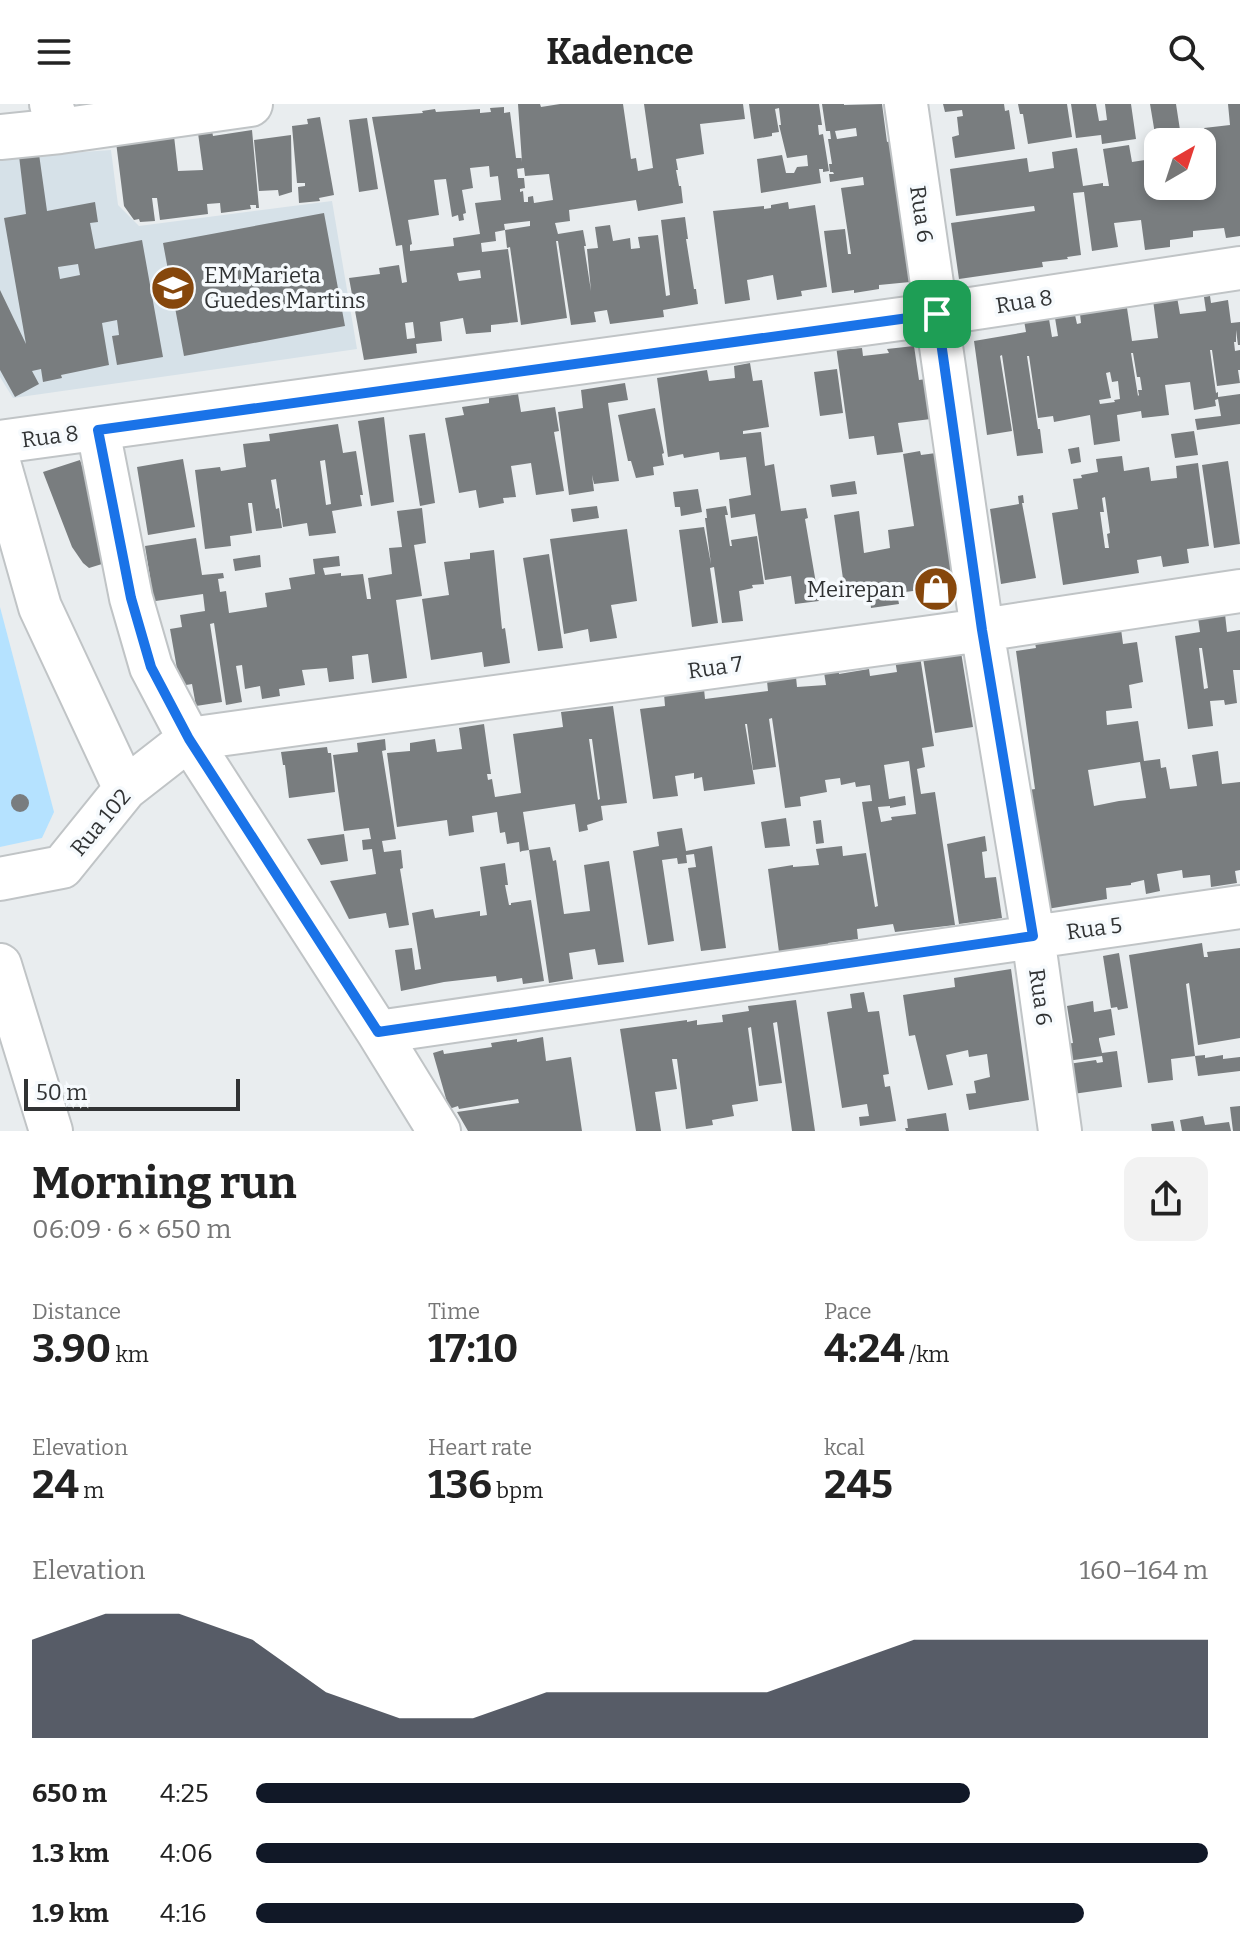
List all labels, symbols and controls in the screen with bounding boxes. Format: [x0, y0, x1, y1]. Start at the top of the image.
icon: menu [32, 30, 76, 74]
text: Kadence [546, 30, 694, 74]
icon: search [1164, 30, 1208, 74]
north arrow [1144, 128, 1216, 200]
map controls [1144, 128, 1216, 200]
street label: Rua 6 [904, 184, 939, 244]
place label: EM Marieta Guedes Martins [204, 262, 366, 314]
school or university icon: EM Marieta Guedes Martins [149, 264, 197, 312]
pin [903, 280, 971, 348]
street label: Rua 8 [994, 284, 1055, 319]
icon: arrive [915, 292, 959, 336]
street label: Rua 8 [20, 420, 80, 453]
shop icon: Meirepan [912, 565, 960, 613]
place label: Meirepan [807, 576, 905, 603]
street label: Rua 7 [686, 650, 744, 685]
street label: Rua 102 [65, 783, 136, 861]
street label: Rua 5 [1064, 911, 1124, 946]
street label: Rua 6 [1023, 967, 1058, 1027]
scale bar [24, 1075, 240, 1111]
text: 50 m [36, 1079, 87, 1106]
text: Morning run [32, 1157, 296, 1210]
button: share [1124, 1157, 1208, 1241]
text: 06:09 · 6 × 650 m [32, 1214, 231, 1245]
text: Distance [32, 1298, 121, 1325]
text: Time [428, 1298, 480, 1325]
text: Pace [824, 1298, 872, 1325]
text: 3.90 [32, 1325, 111, 1373]
text: 17:10 [428, 1325, 518, 1373]
text: 4:24 [824, 1325, 905, 1373]
text: km [111, 1341, 149, 1368]
text: /km [905, 1341, 949, 1368]
text: Elevation [32, 1434, 128, 1461]
text: Heart rate [428, 1434, 532, 1461]
text: kcal [824, 1434, 865, 1461]
text: 24 [32, 1461, 79, 1509]
text: 136 [428, 1461, 492, 1509]
text: 245 [824, 1461, 893, 1509]
text: m [79, 1477, 104, 1504]
text: bpm [492, 1477, 543, 1504]
text: Elevation [32, 1555, 145, 1586]
text: 160–164 m [1079, 1555, 1208, 1586]
text: 650 m [32, 1778, 107, 1809]
text: 4:25 [160, 1778, 209, 1809]
text: 1.3 km [32, 1838, 109, 1869]
text: 4:06 [160, 1838, 213, 1869]
text: 1.9 km [32, 1898, 109, 1929]
text: 4:16 [160, 1898, 207, 1929]

